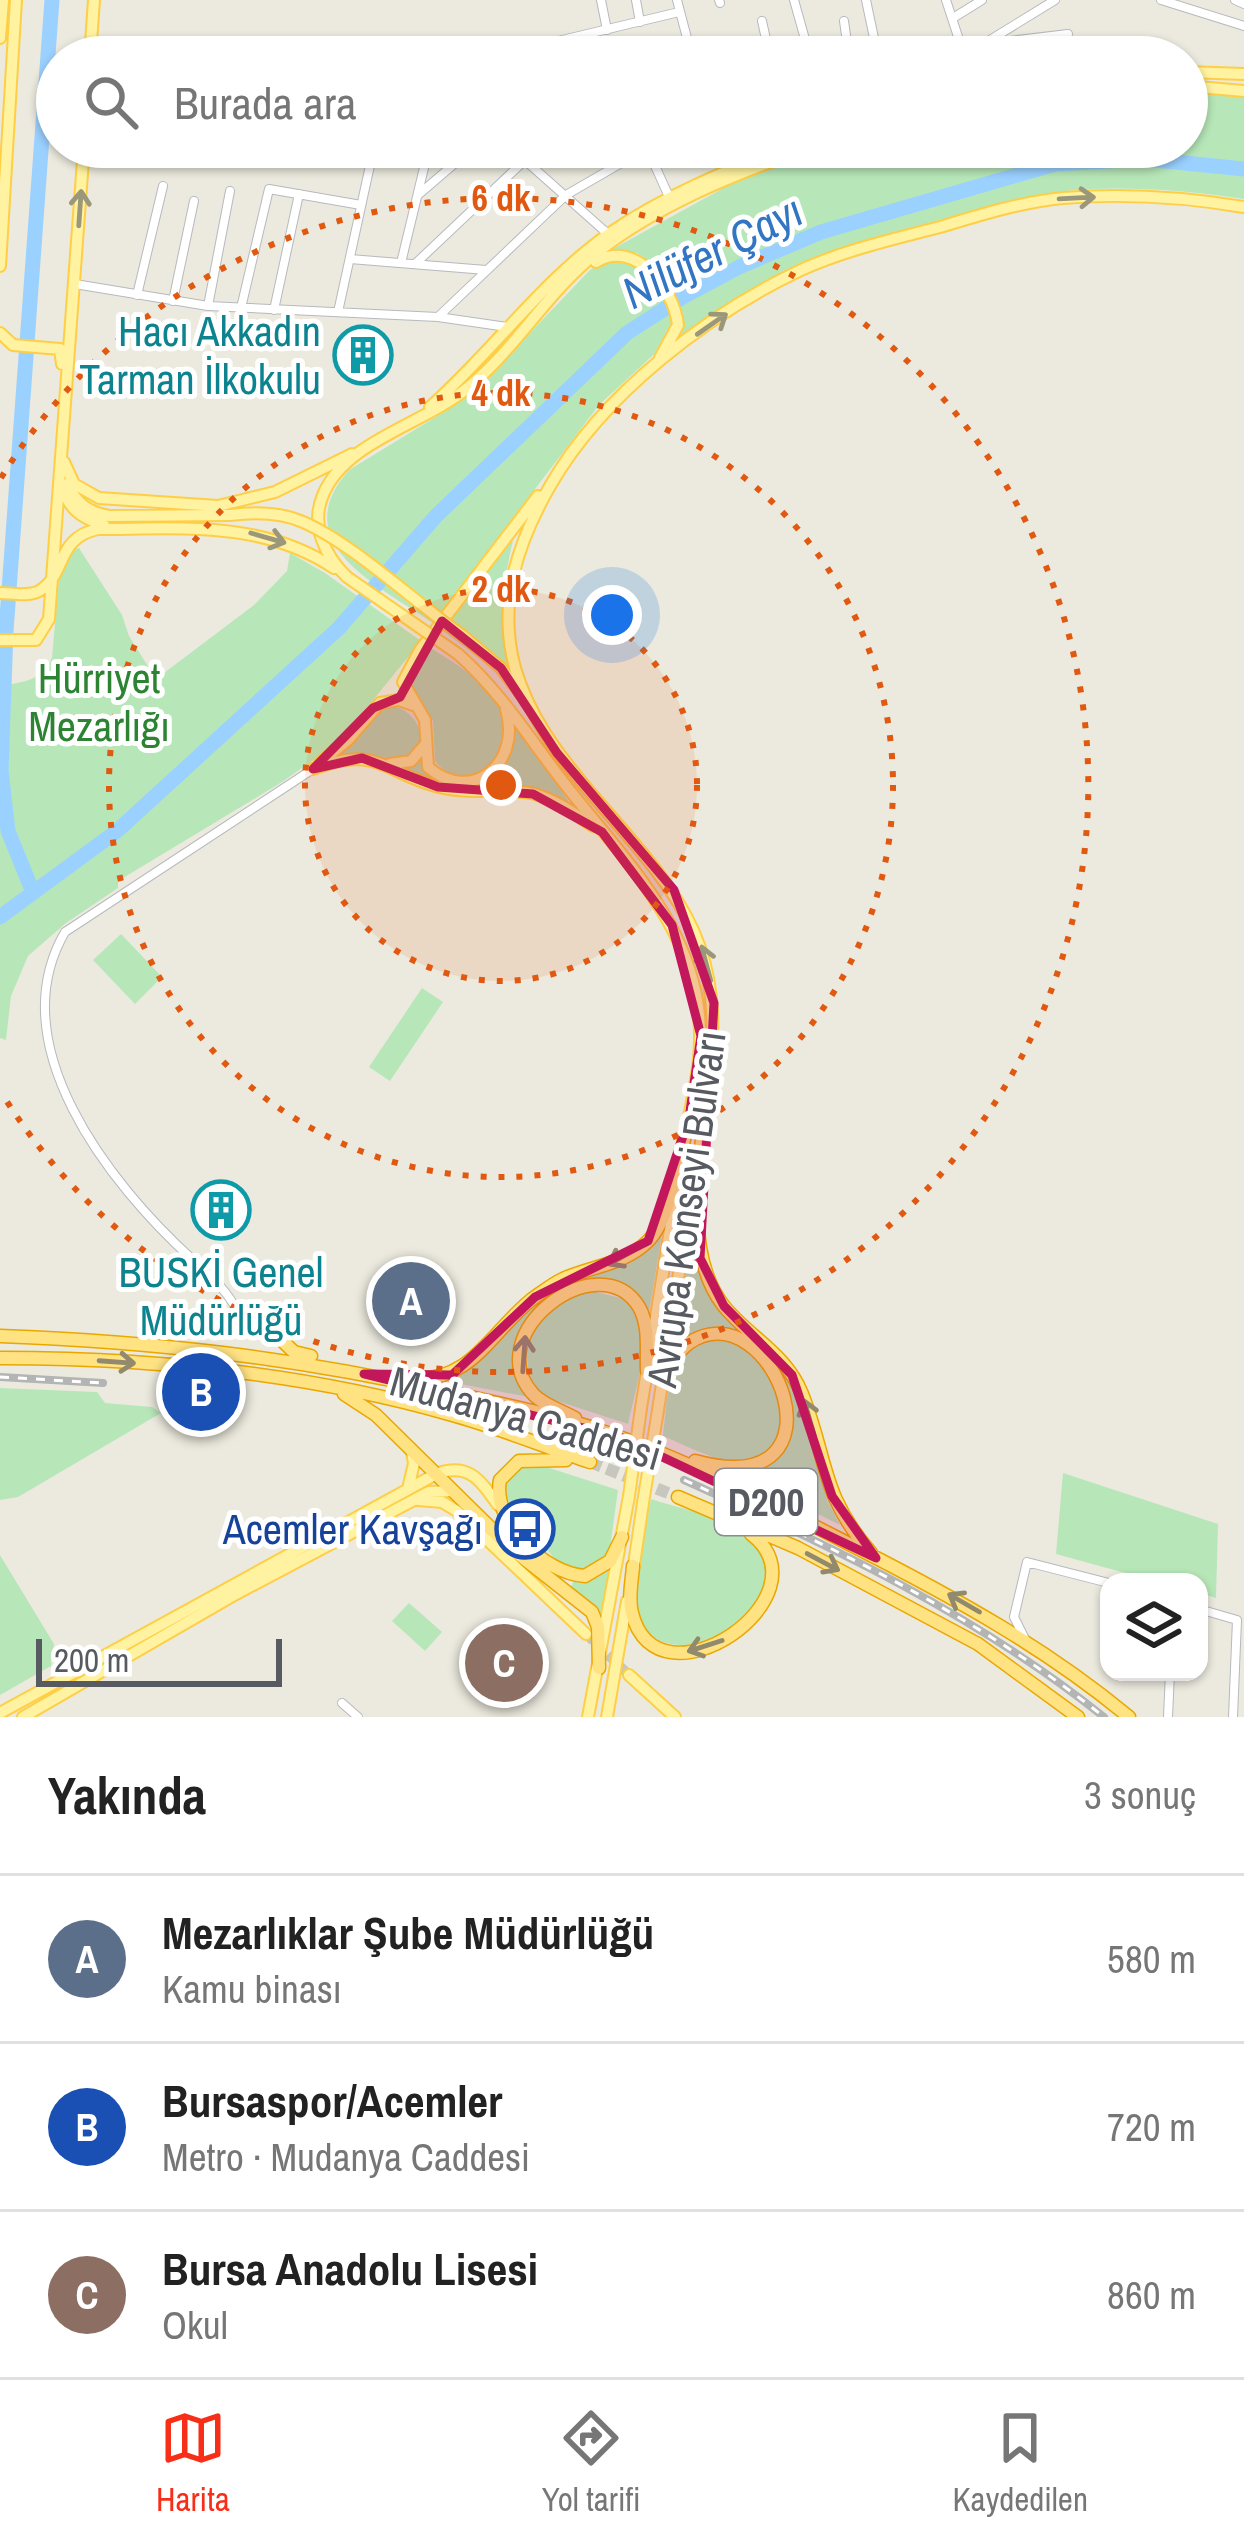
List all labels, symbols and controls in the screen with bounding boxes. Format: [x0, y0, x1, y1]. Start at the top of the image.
search box [36, 36, 1208, 168]
icon: search [78, 69, 144, 135]
text: Burada ara [174, 72, 357, 133]
text: 6 dk [471, 174, 531, 222]
water label: Nilüfer Çayı [611, 180, 813, 322]
one-way arrow [1057, 186, 1096, 209]
one-way arrow [68, 189, 91, 228]
place label: Hacı Akkadın Tarman İlkokulu [79, 303, 321, 407]
one-way arrow [695, 312, 728, 337]
building icon: Hacı Akkadın Tarman İlkokulu [332, 324, 394, 386]
text: 4 dk [471, 369, 531, 417]
one-way arrow [249, 528, 287, 550]
text: 2 dk [471, 565, 531, 613]
your location [582, 585, 642, 645]
park label: Hürriyet Mezarlığı [28, 650, 170, 754]
centre of rings [480, 764, 522, 806]
one-way arrow [693, 944, 715, 982]
street label: Avrupa Konseyi Bulvarı [633, 1027, 739, 1392]
building icon: BUSKİ Genel Müdürlüğü [190, 1179, 252, 1241]
place label: BUSKİ Genel Müdürlüğü [119, 1244, 323, 1348]
one-way arrow [607, 1244, 642, 1268]
pin: A [372, 1256, 450, 1346]
one-way arrow [512, 1335, 535, 1374]
pin: B [162, 1347, 240, 1437]
one-way arrow [97, 1351, 136, 1374]
street label: Mudanya Caddesi [384, 1353, 668, 1483]
one-way arrow [797, 1399, 819, 1437]
road number: D200 [715, 1469, 817, 1535]
bus stop icon: Acemler Kavşağı [494, 1498, 556, 1560]
place label: Acemler Kavşağı [222, 1501, 483, 1557]
one-way arrow [805, 1551, 841, 1574]
map controls [1100, 1573, 1208, 1681]
button: layers [1100, 1573, 1208, 1681]
one-way arrow [947, 1591, 982, 1615]
pin: C [465, 1618, 543, 1708]
scale bar [36, 1633, 282, 1686]
one-way arrow [687, 1637, 725, 1659]
text: 200 m [54, 1638, 129, 1682]
text: Yakında [48, 1761, 206, 1830]
text: 3 sonuç [1084, 1769, 1196, 1821]
text: Mezarlıklar Şube Müdürlüğü [162, 1902, 654, 1963]
text: A [75, 1933, 99, 1985]
text: 580 m [1107, 1933, 1196, 1985]
text: Kamu binası [162, 1963, 342, 2015]
text: Bursaspor/Acemler [162, 2070, 502, 2131]
text: B [75, 2101, 99, 2153]
text: 720 m [1107, 2101, 1196, 2153]
text: Metro · Mudanya Caddesi [162, 2131, 530, 2183]
text: Bursa Anadolu Lisesi [162, 2238, 538, 2299]
text: C [75, 2269, 99, 2321]
text: 860 m [1107, 2269, 1196, 2321]
text: Okul [162, 2299, 228, 2351]
tab: Harita [156, 2405, 230, 2521]
tab: Yol tarifi [542, 2405, 640, 2521]
tab: Kaydedilen [953, 2405, 1088, 2521]

